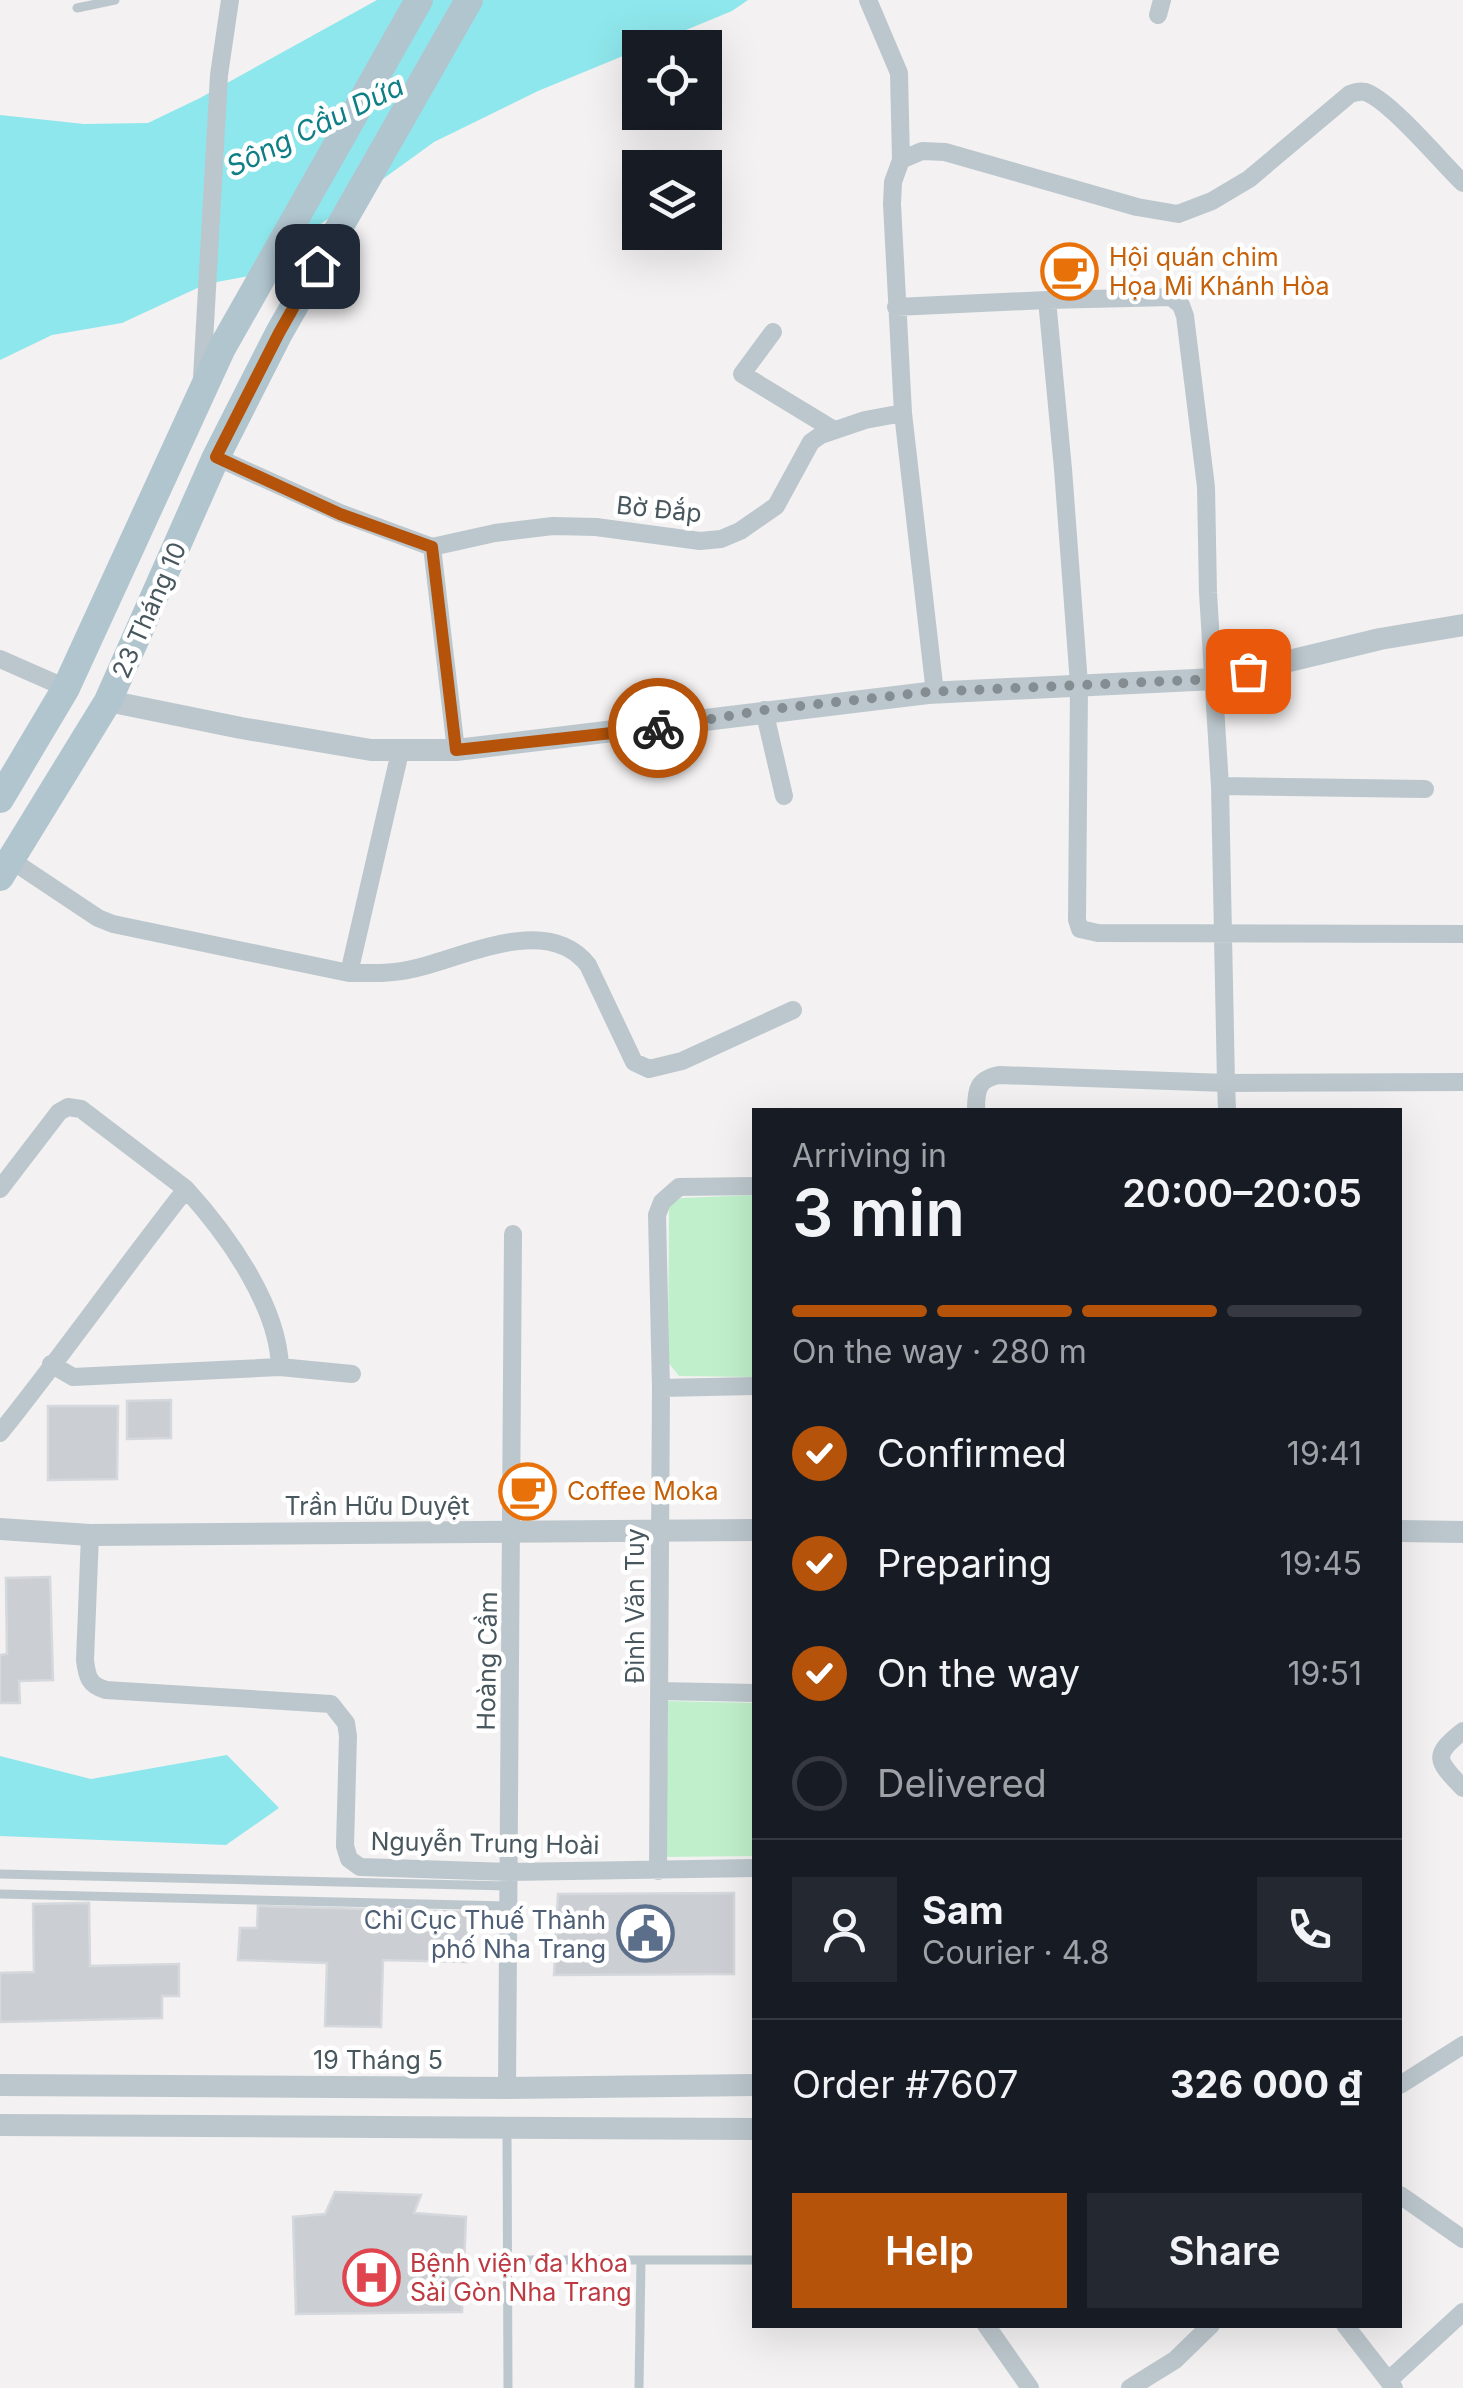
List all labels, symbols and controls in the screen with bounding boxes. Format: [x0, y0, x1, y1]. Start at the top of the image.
map controls [622, 30, 722, 250]
button: locate [622, 30, 722, 130]
water label: Sông Cầu Dứa [221, 68, 409, 184]
button: layers [622, 150, 722, 250]
pin [275, 224, 360, 309]
icon: home [290, 239, 345, 294]
cafe icon: Hội quán chim Họa Mi Khánh Hòa [1040, 241, 1100, 301]
place label: Hội quán chim Họa Mi Khánh Hòa [1109, 242, 1330, 301]
street label: Bờ Đắp [615, 490, 703, 528]
street label: 23 Tháng 10 [106, 537, 192, 683]
pin [1206, 629, 1291, 714]
icon: bag [1221, 644, 1276, 699]
courier [608, 678, 708, 778]
icon: bike [631, 701, 686, 756]
text: Arriving in [792, 1136, 947, 1175]
text: 20:00–20:05 [1122, 1170, 1362, 1216]
text: 3 min [792, 1173, 965, 1252]
text: On the way · 280 m [792, 1332, 1087, 1371]
icon: check [792, 1426, 847, 1481]
text: Confirmed [877, 1430, 1067, 1476]
text: 19:41 [1287, 1434, 1362, 1473]
cafe icon: Coffee Moka [498, 1461, 558, 1521]
place label: Coffee Moka [567, 1476, 719, 1506]
street label: Trần Hữu Duyệt [285, 1491, 470, 1521]
street label: Đinh Văn Tuy [620, 1528, 650, 1684]
icon: check [792, 1536, 847, 1591]
text: Preparing [877, 1540, 1052, 1586]
text: 19:45 [1280, 1544, 1362, 1583]
street label: Hoàng Cầm [471, 1591, 503, 1731]
icon: check [792, 1646, 847, 1701]
text: On the way [877, 1650, 1080, 1696]
text: 19:51 [1287, 1654, 1362, 1693]
text: Delivered [877, 1760, 1047, 1806]
street label: Nguyễn Trung Hoài [370, 1826, 600, 1860]
button: person [792, 1877, 897, 1982]
button: phone [1257, 1877, 1362, 1982]
text: Sam [922, 1887, 1004, 1933]
public building icon: Chi Cục Thuế Thành phố Nha Trang [615, 1904, 675, 1964]
place label: Chi Cục Thuế Thành phố Nha Trang [364, 1905, 606, 1964]
text: Courier · 4.8 [922, 1933, 1110, 1972]
street label: 19 Tháng 5 [313, 2045, 443, 2075]
text: Order #7607 [792, 2061, 1018, 2107]
text: 326 000 ₫ [1170, 2061, 1362, 2107]
button: Help [792, 2193, 1067, 2308]
button: Share [1087, 2193, 1362, 2308]
hospital icon: Bệnh viện đa khoa Sài Gòn Nha Trang [341, 2247, 401, 2307]
place label: Bệnh viện đa khoa Sài Gòn Nha Trang [410, 2248, 632, 2307]

